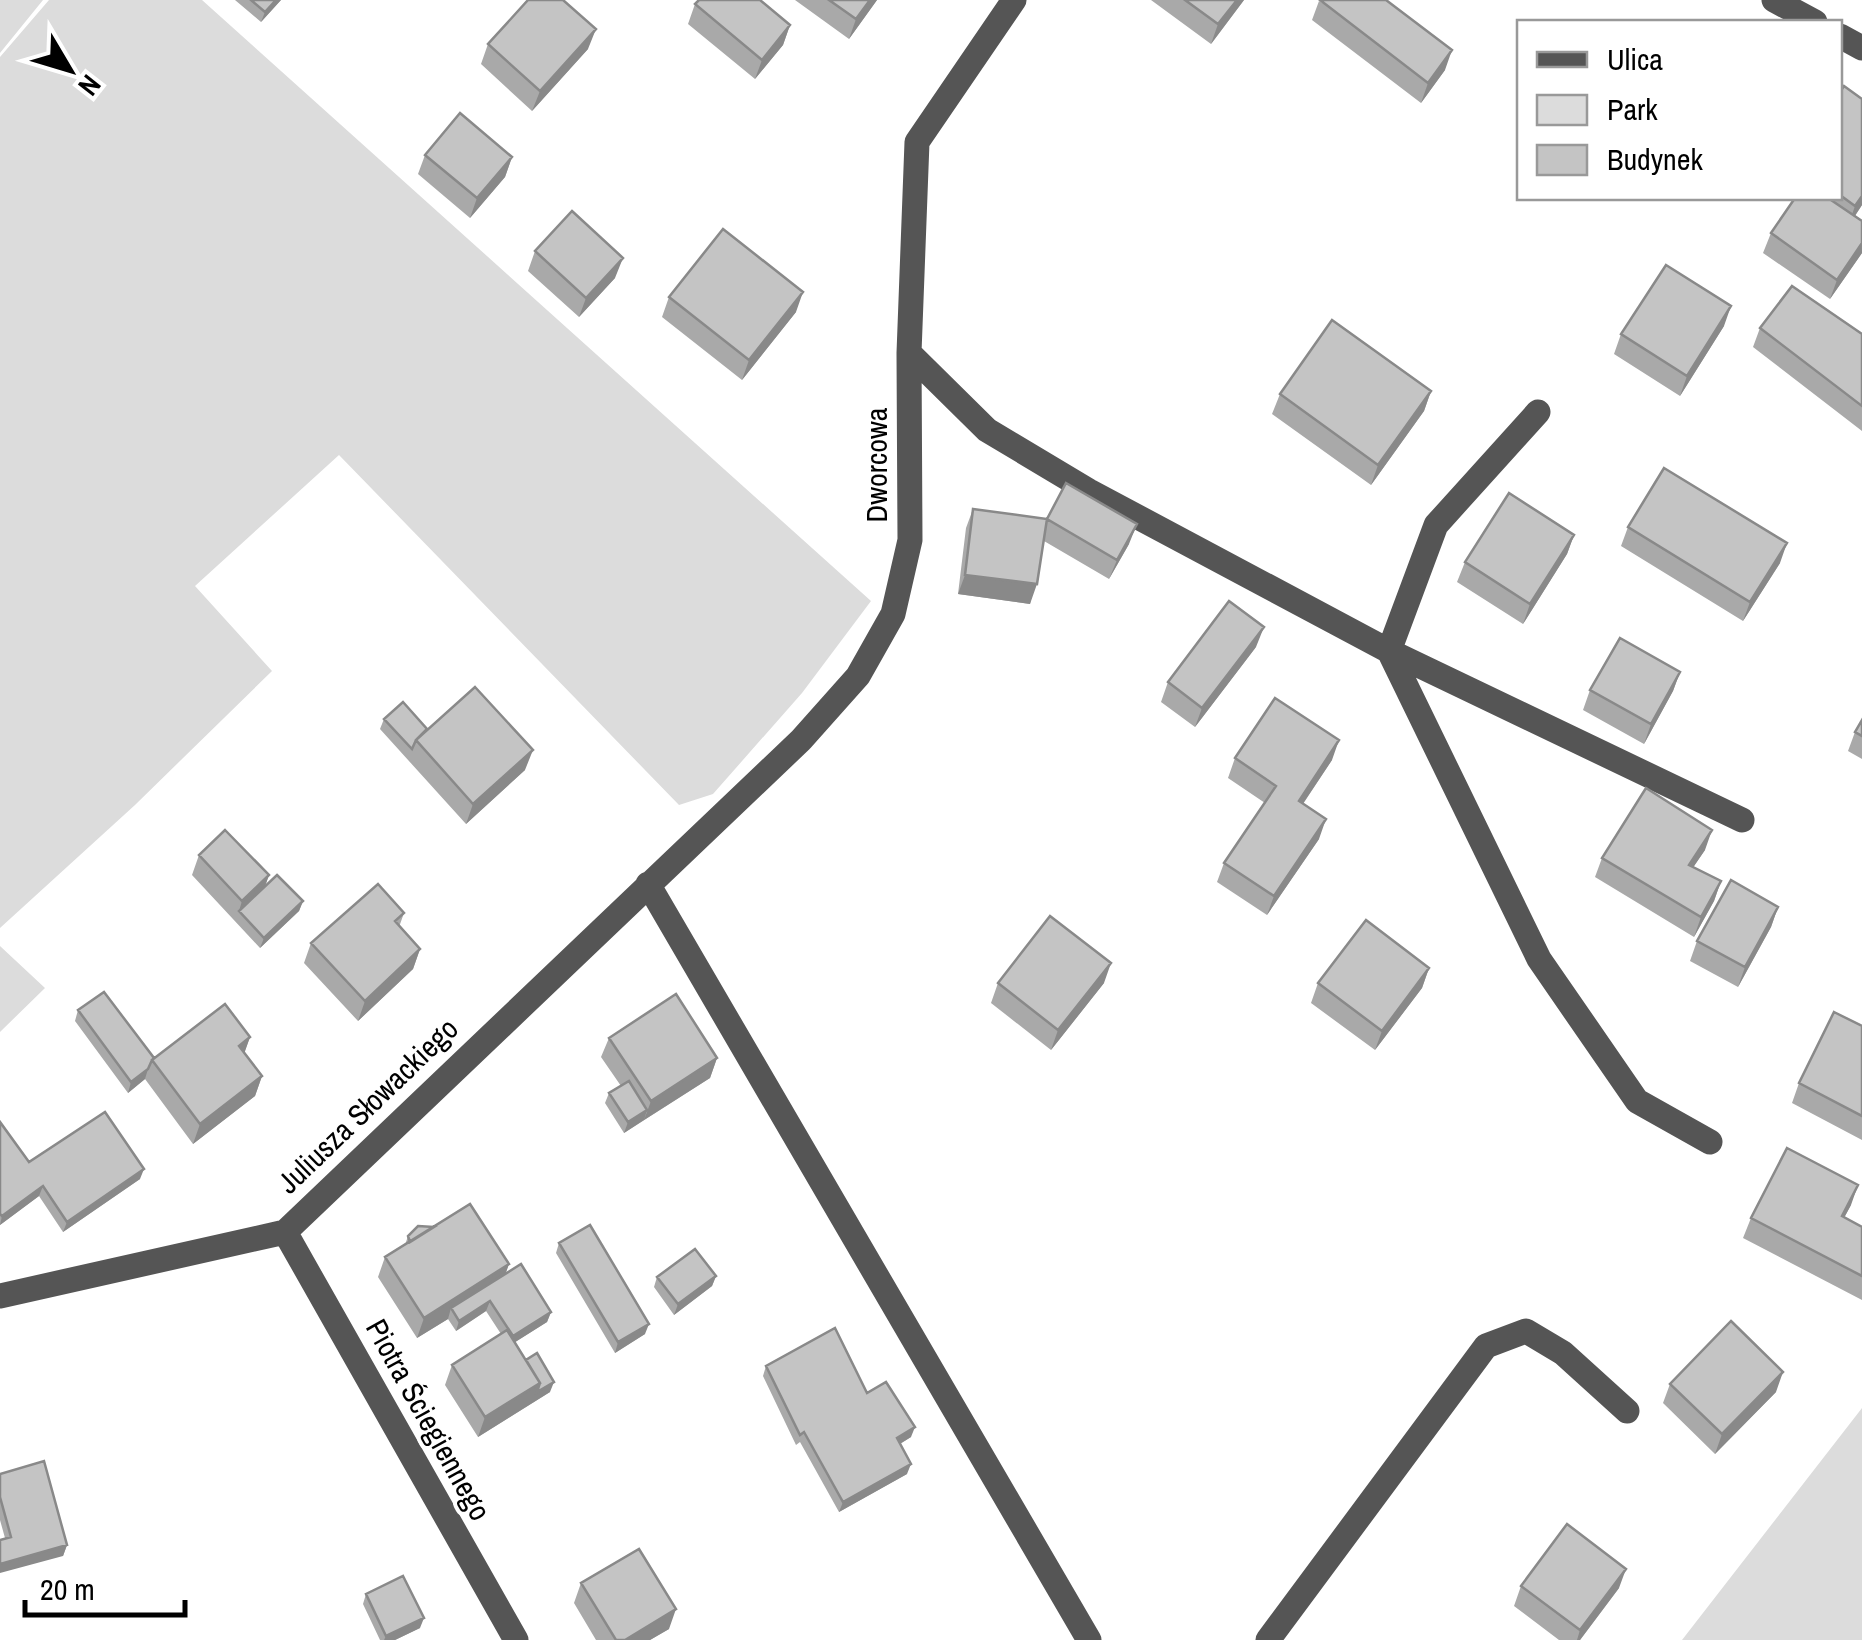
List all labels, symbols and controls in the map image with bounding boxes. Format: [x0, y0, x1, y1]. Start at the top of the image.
north arrow [20, 20, 120, 120]
legend [1517, 20, 1842, 200]
text: Ulica [1607, 39, 1663, 79]
text: N [70, 67, 110, 104]
text: Park [1607, 89, 1658, 129]
text: Budynek [1607, 139, 1703, 179]
street label: Dworcowa [856, 407, 896, 522]
street label: Juliusza Słowackiego [268, 1009, 466, 1202]
street label: Piotra Ściegiennego [357, 1312, 501, 1527]
scale bar [25, 1555, 185, 1617]
text: 20 m [40, 1569, 95, 1609]

